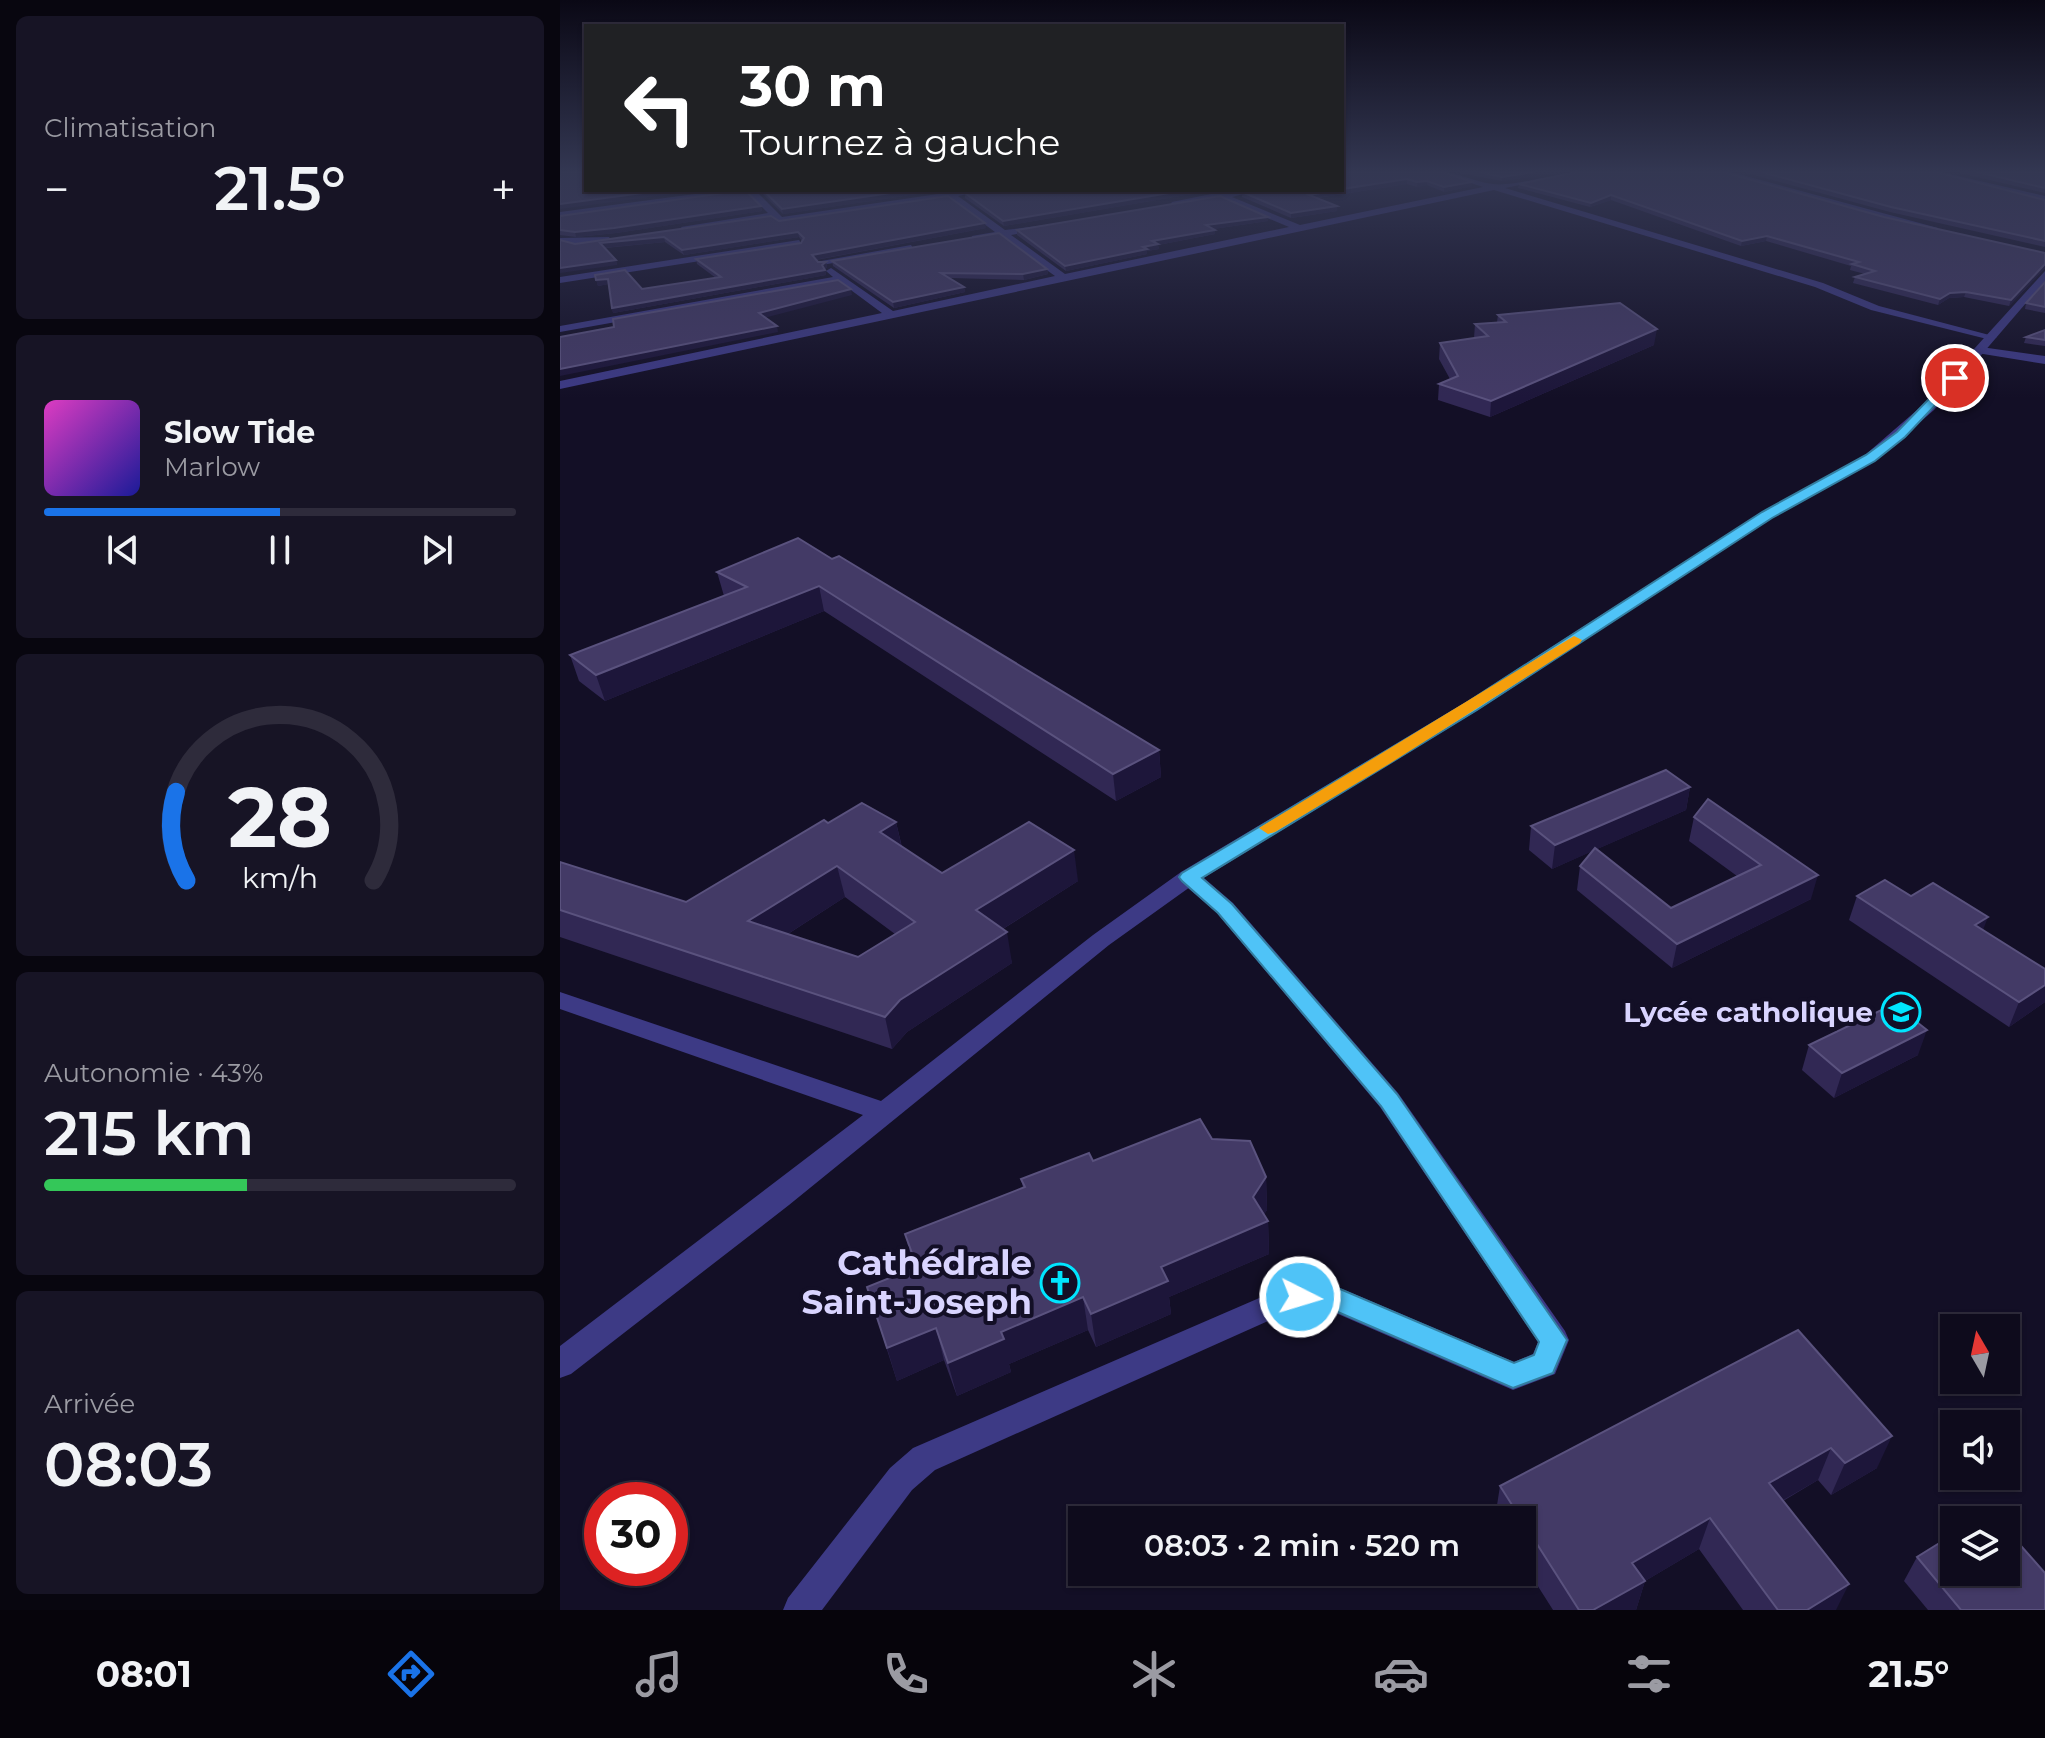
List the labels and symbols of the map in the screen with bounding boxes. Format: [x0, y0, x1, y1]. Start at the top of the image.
pin [1921, 344, 1989, 412]
school or university icon: Lycée catholique [1880, 991, 1922, 1033]
place label: Lycée catholique [1623, 995, 1873, 1029]
place label: Cathédrale Saint-Joseph [802, 1242, 1032, 1323]
position arrow [1258, 1255, 1342, 1339]
church icon: Cathédrale Saint-Joseph [1039, 1262, 1081, 1304]
north arrow [1940, 1314, 2020, 1394]
speed limit sign: 30 [584, 1482, 688, 1586]

